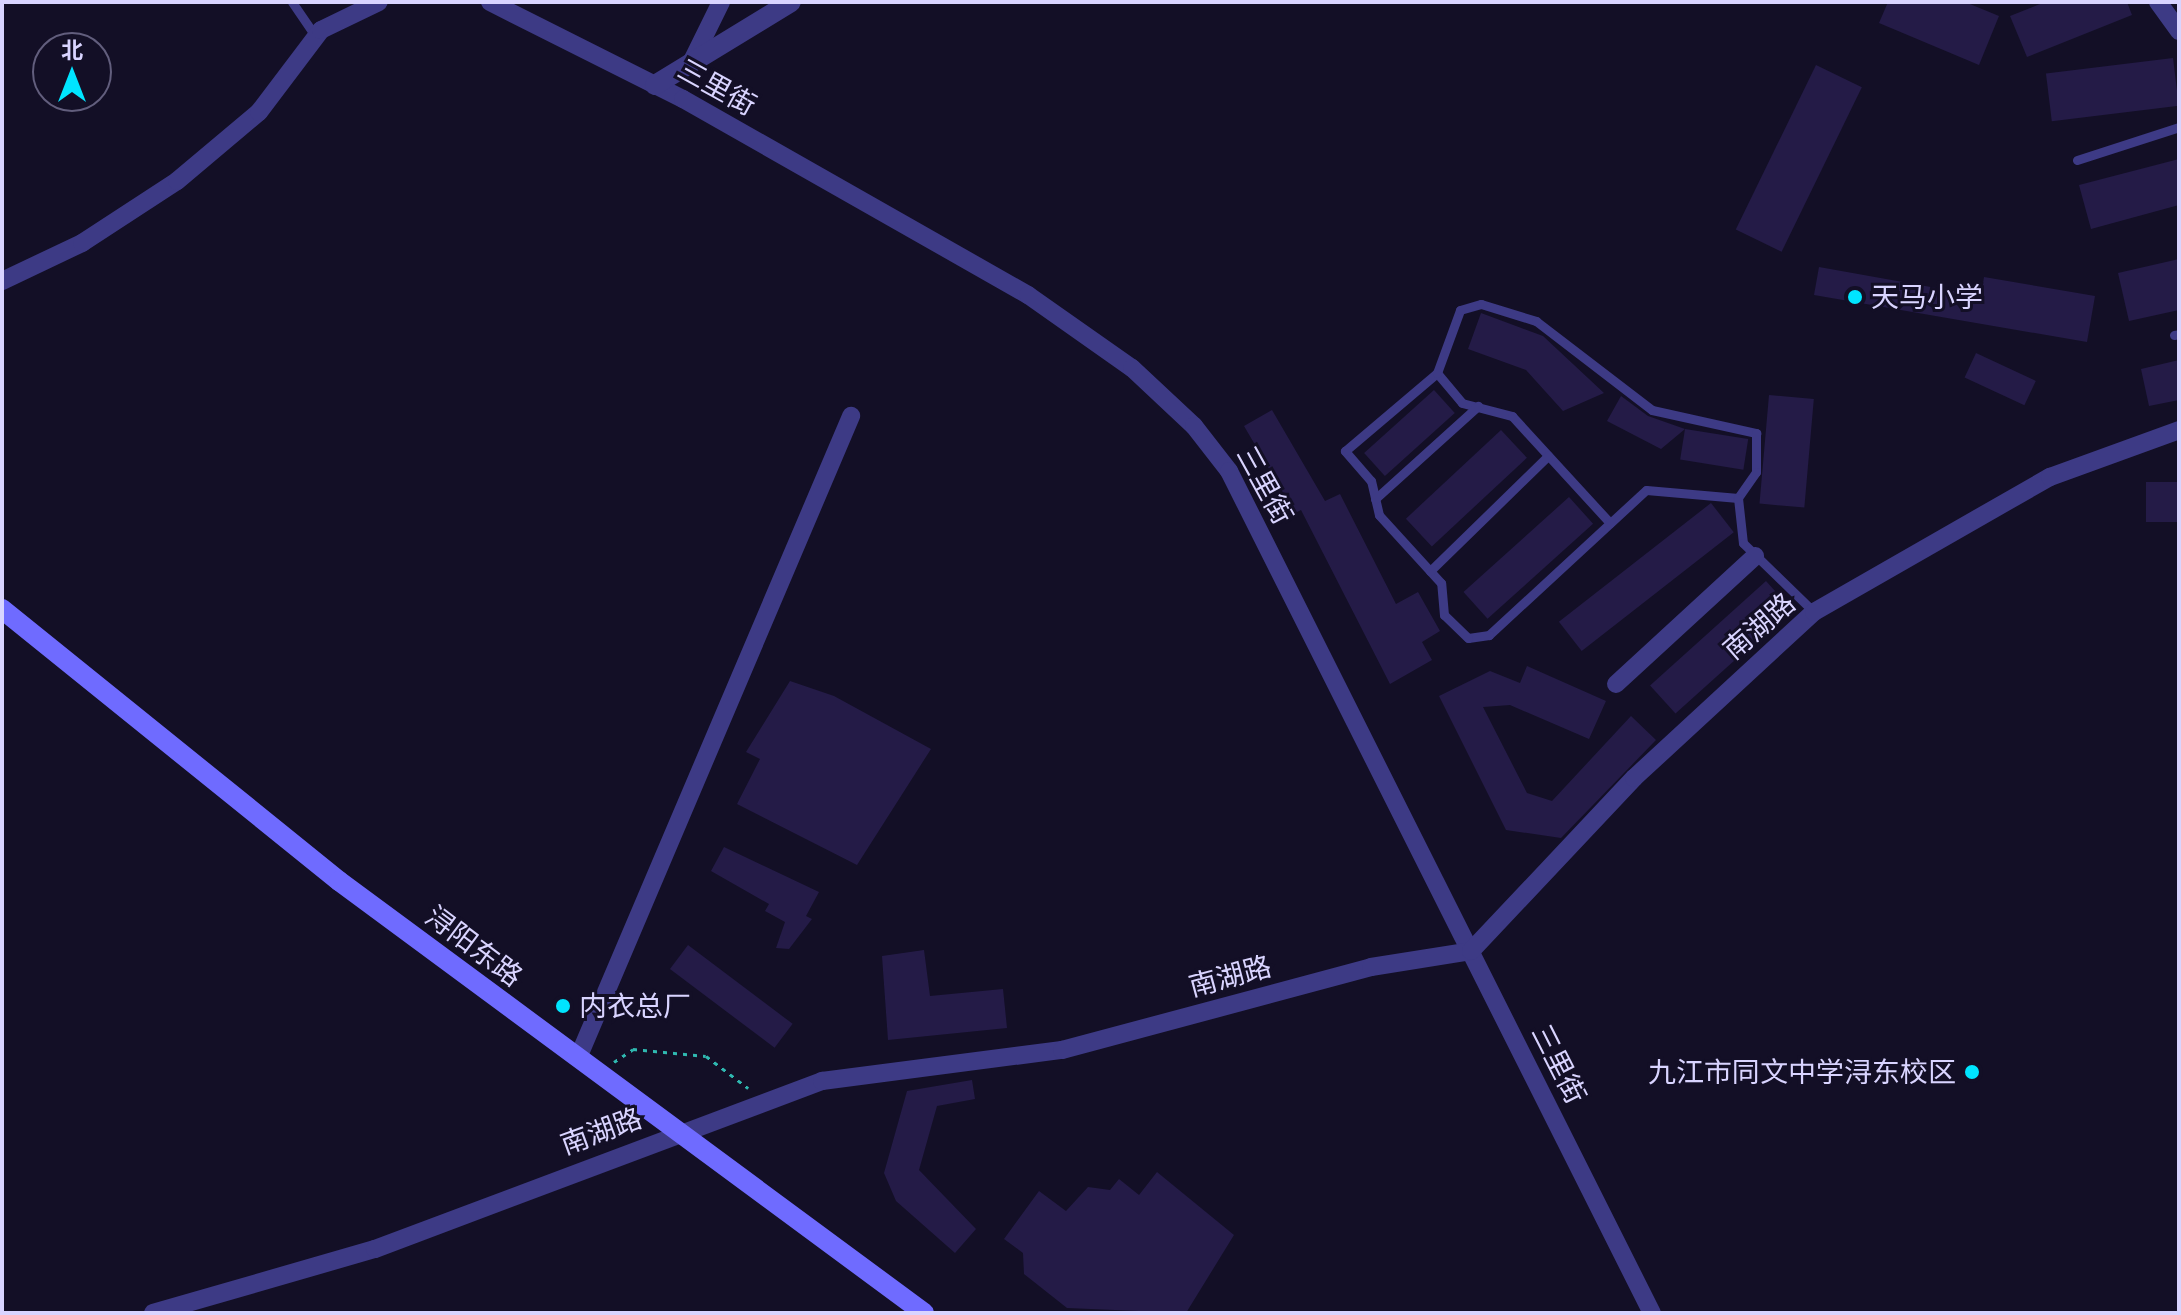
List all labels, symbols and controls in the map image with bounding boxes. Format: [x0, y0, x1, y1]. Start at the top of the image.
north arrow [32, 32, 112, 112]
text: 北 [61, 37, 83, 63]
street label: 三里街 [672, 52, 762, 122]
place label: 天马小学 [1871, 280, 1983, 314]
marker: 天马小学 [1846, 288, 1864, 306]
street label: 三里街 [1230, 440, 1300, 530]
street label: 南湖路 [1716, 586, 1802, 666]
street label: 浔阳东路 [419, 899, 529, 993]
street label: 南湖路 [1185, 949, 1275, 1003]
place label: 内衣总厂 [579, 989, 691, 1023]
marker: 内衣总厂 [554, 997, 572, 1015]
street label: 三里街 [1525, 1019, 1593, 1109]
place label: 九江市同文中学浔东校区 [1648, 1055, 1956, 1089]
marker: 九江市同文中学浔东校区 [1963, 1063, 1981, 1081]
street label: 南湖路 [556, 1101, 646, 1161]

